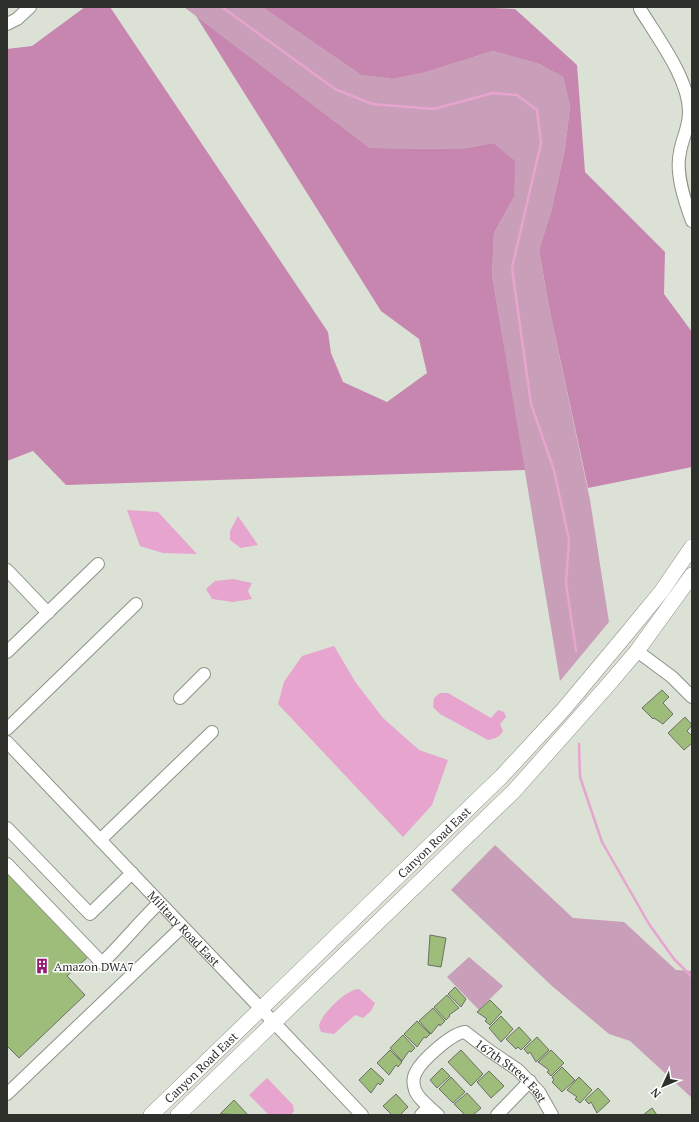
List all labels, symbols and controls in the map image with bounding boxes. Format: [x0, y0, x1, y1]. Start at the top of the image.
street label: Canyon Road East [394, 803, 474, 881]
street label: Military Road East [145, 887, 224, 969]
building icon: Amazon DWA7 [33, 957, 51, 975]
place label: Amazon DWA7 [54, 959, 134, 974]
street label: Canyon Road East [161, 1028, 241, 1106]
street label: 167th Street East [473, 1035, 551, 1105]
north arrow [643, 1066, 683, 1106]
text: N [647, 1085, 664, 1101]

